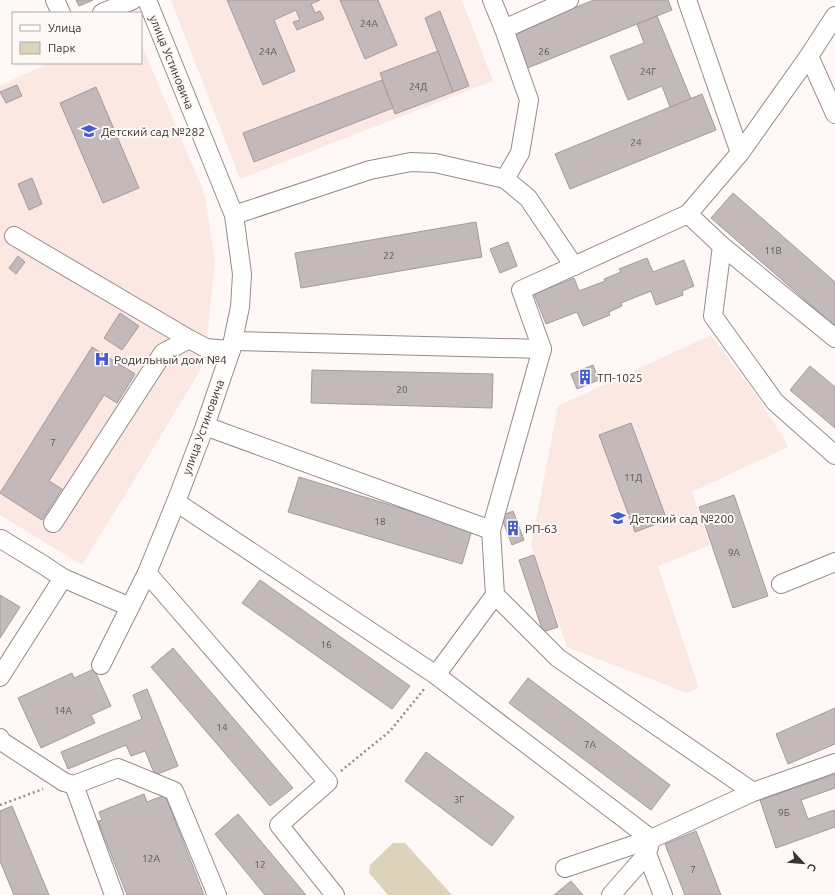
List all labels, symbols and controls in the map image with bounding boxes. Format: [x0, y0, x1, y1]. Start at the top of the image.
legend [12, 12, 142, 64]
street label: улица Устиновича [147, 13, 197, 111]
house number: 24А [360, 18, 378, 29]
text: Улица [48, 21, 81, 34]
text: Парк [48, 41, 76, 54]
house number: 24А [259, 46, 277, 57]
house number: 26 [538, 46, 550, 57]
house number: 24Г [640, 66, 656, 77]
house number: 24Д [409, 81, 427, 92]
school or university icon: Детский сад №282 [80, 122, 98, 140]
place label: Детский сад №282 [101, 125, 205, 138]
house number: 24 [630, 137, 642, 148]
house number: 11В [764, 245, 782, 256]
house number: 22 [383, 250, 395, 261]
hospital icon: Родильный дом №4 [93, 350, 111, 368]
place label: Родильный дом №4 [114, 353, 227, 366]
building icon: ТП-1025 [576, 368, 594, 386]
place label: ТП-1025 [597, 371, 643, 384]
street label: улица Устиновича [180, 378, 226, 476]
house number: 20 [396, 384, 408, 395]
house number: 7 [50, 437, 56, 448]
house number: 11Д [624, 472, 642, 483]
school or university icon: Детский сад №200 [609, 509, 627, 527]
place label: Детский сад №200 [630, 512, 734, 525]
house number: 18 [374, 516, 386, 527]
building icon: РП-63 [504, 519, 522, 537]
place label: РП-63 [525, 522, 557, 535]
house number: 9А [728, 547, 741, 558]
house number: 16 [320, 639, 332, 650]
house number: 14А [54, 705, 72, 716]
house number: 14 [216, 722, 228, 733]
house number: 7А [584, 739, 597, 750]
house number: 3Г [454, 794, 464, 805]
house number: 9Б [778, 807, 790, 818]
north arrow [783, 843, 823, 883]
house number: 12А [142, 853, 160, 864]
house number: 12 [254, 859, 266, 870]
text: С [805, 862, 819, 873]
house number: 7 [690, 864, 696, 875]

